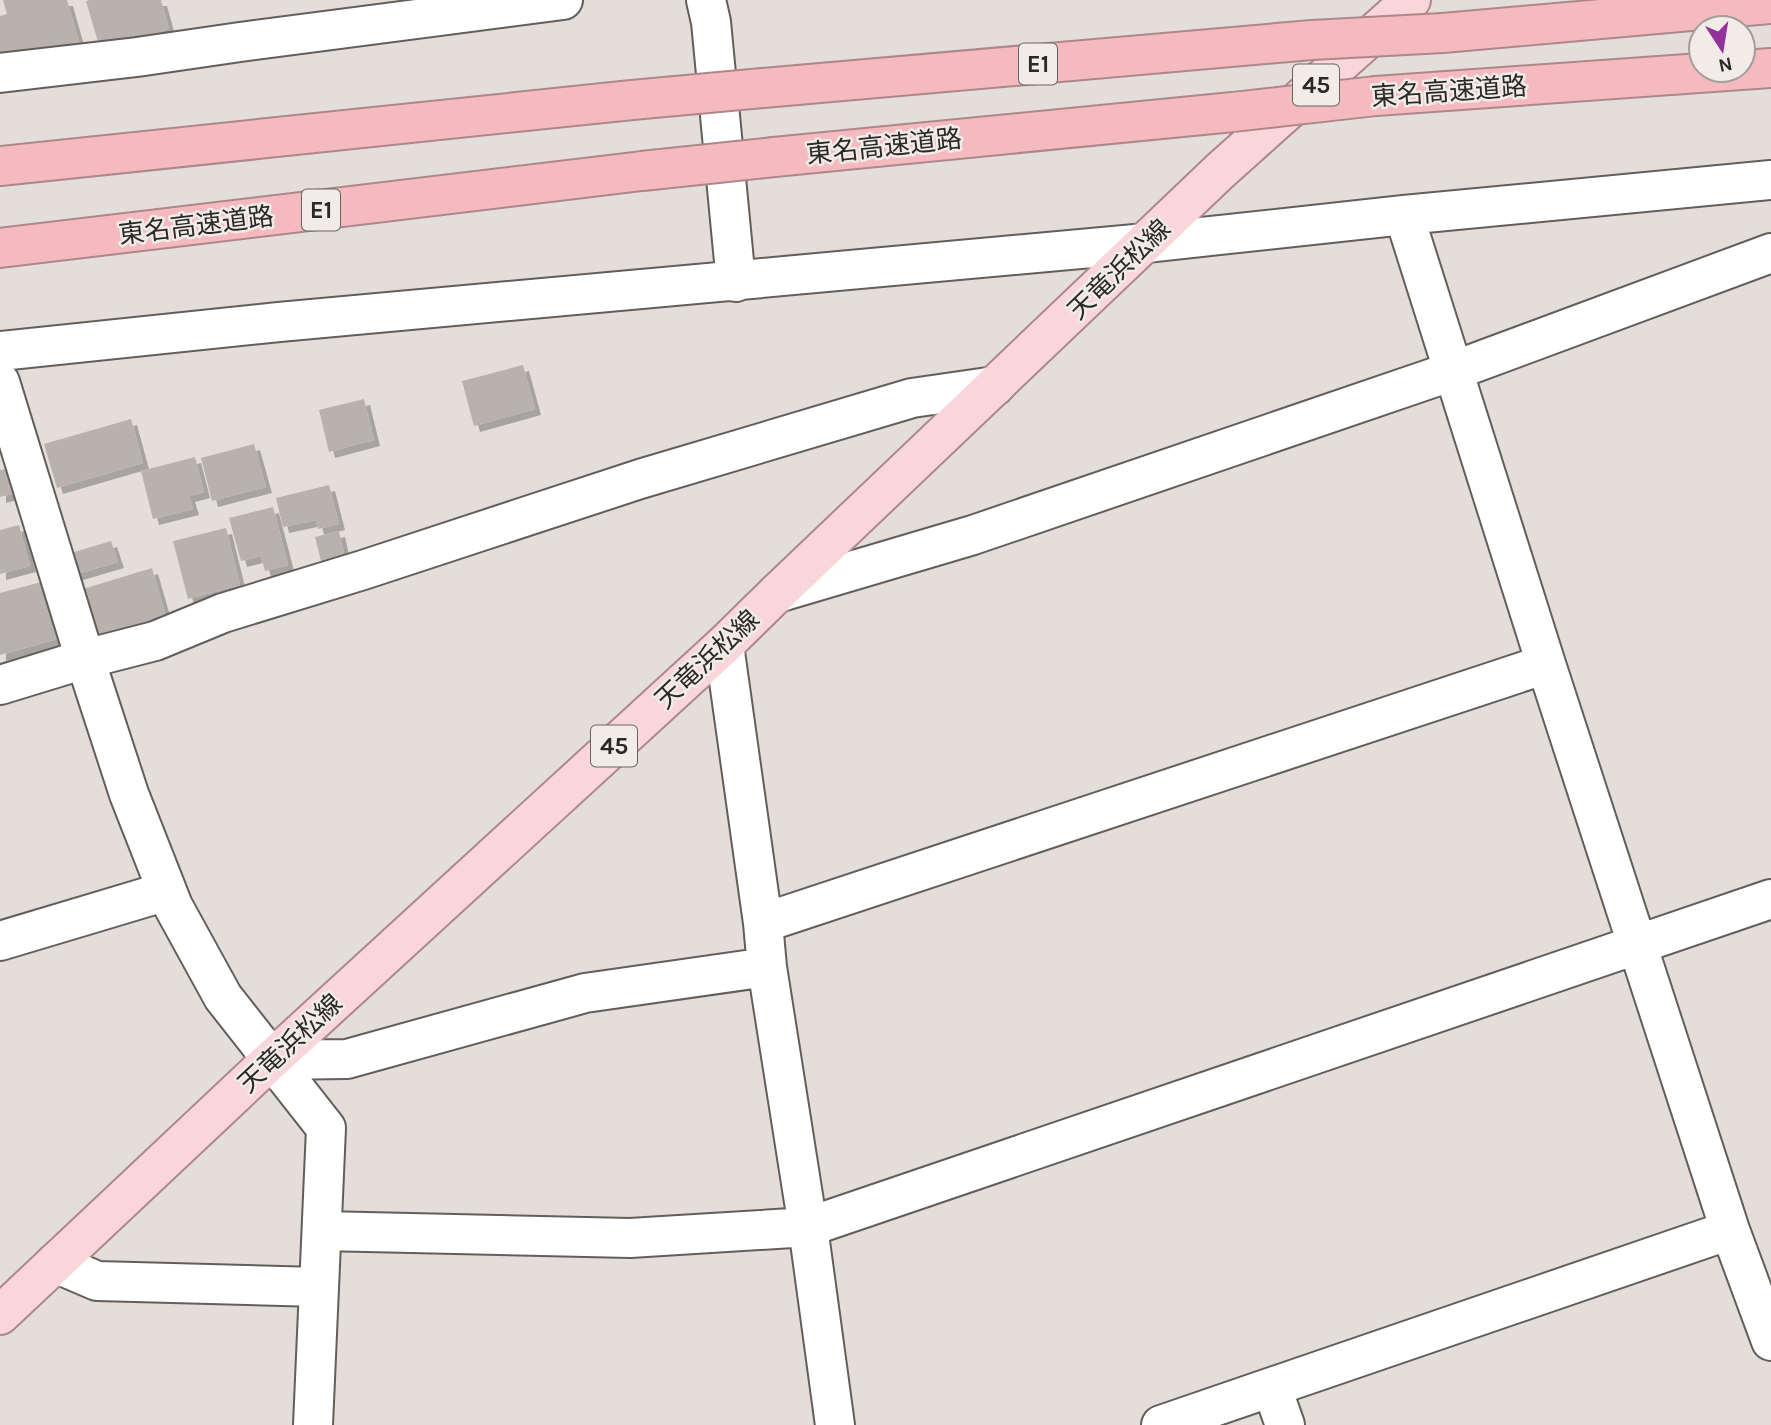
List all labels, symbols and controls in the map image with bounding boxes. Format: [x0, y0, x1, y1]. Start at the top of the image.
north arrow [1687, 14, 1757, 84]
road number: E1 [1019, 43, 1057, 84]
text: N [1716, 52, 1734, 77]
road number: 45 [1293, 64, 1339, 106]
street label: 東名高速道路 [1370, 71, 1528, 112]
street label: 東名高速道路 [805, 123, 963, 170]
road number: E1 [302, 190, 340, 230]
street label: 東名高速道路 [117, 201, 275, 250]
street label: 天竜浜松線 [1062, 213, 1177, 326]
street label: 天竜浜松線 [649, 604, 765, 715]
road number: 45 [591, 726, 637, 766]
street label: 天竜浜松線 [232, 988, 348, 1099]

